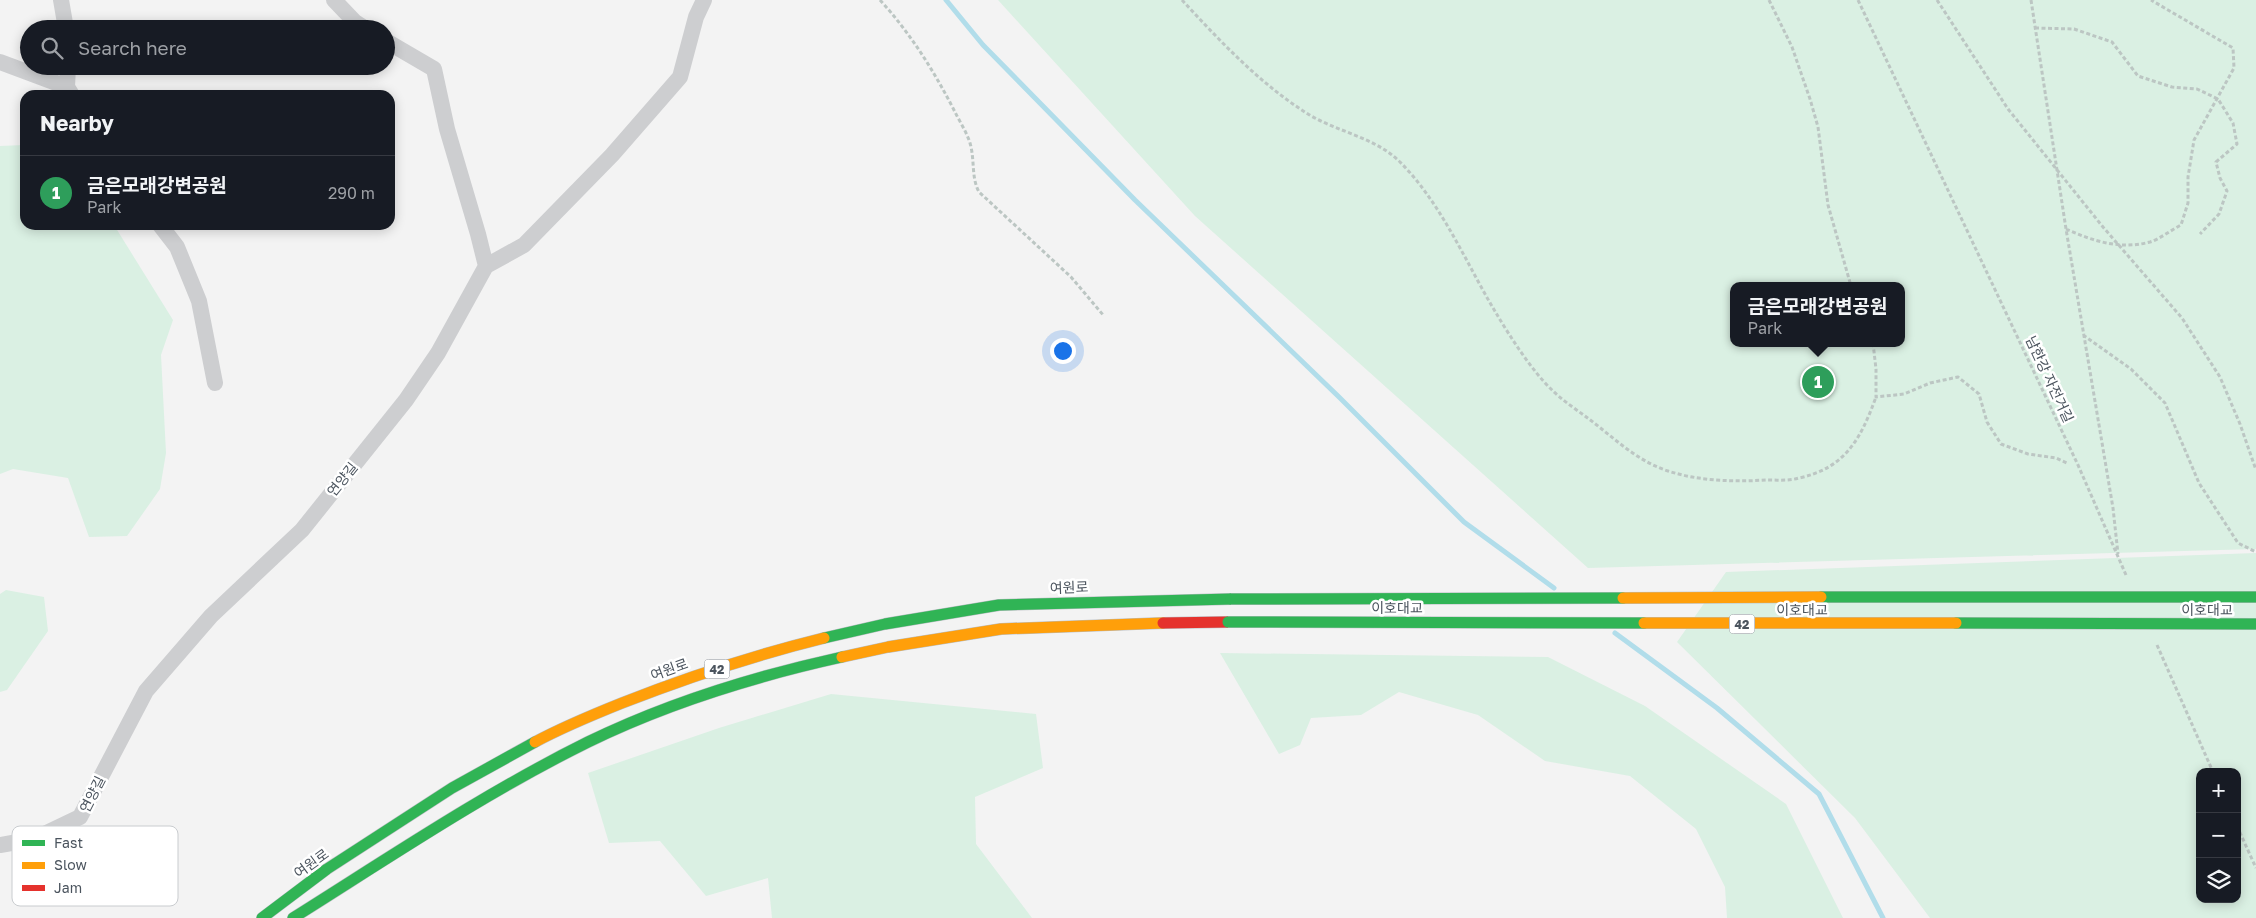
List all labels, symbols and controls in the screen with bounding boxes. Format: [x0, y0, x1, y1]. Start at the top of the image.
search box [20, 20, 395, 75]
icon: search [38, 34, 66, 62]
text: Search here [78, 36, 187, 59]
text: Nearby [40, 110, 114, 136]
text: 금은모래강변공원 [87, 173, 227, 196]
text: 1 [52, 183, 60, 203]
text: 290 m [328, 183, 375, 203]
text: Park [87, 197, 122, 217]
popup [1730, 282, 1905, 347]
text: 금은모래강변공원 [1748, 294, 1887, 317]
text: Park [1748, 318, 1782, 338]
street label: 남한강 자전거길 [2023, 333, 2077, 425]
your location [1050, 338, 1076, 364]
pin: 1 [1802, 363, 1834, 401]
street label: 연양길 [323, 459, 361, 499]
street label: 여원로 [1049, 578, 1089, 596]
street label: 이호대교 [1371, 599, 1423, 616]
street label: 이호대교 [1776, 601, 1828, 618]
street label: 이호대교 [2181, 601, 2233, 618]
road number: 42 [1730, 614, 1754, 634]
street label: 여원로 [648, 654, 690, 684]
road number: 42 [704, 660, 730, 679]
map controls [2196, 768, 2241, 903]
button: + [2196, 768, 2241, 813]
street label: 연양길 [76, 773, 108, 815]
button: − [2196, 813, 2241, 858]
legend [12, 826, 178, 906]
text: Fast [54, 834, 83, 851]
street label: 여원로 [290, 845, 332, 881]
text: Slow [54, 856, 87, 873]
button: layers [2196, 858, 2241, 903]
text: Jam [54, 879, 82, 896]

